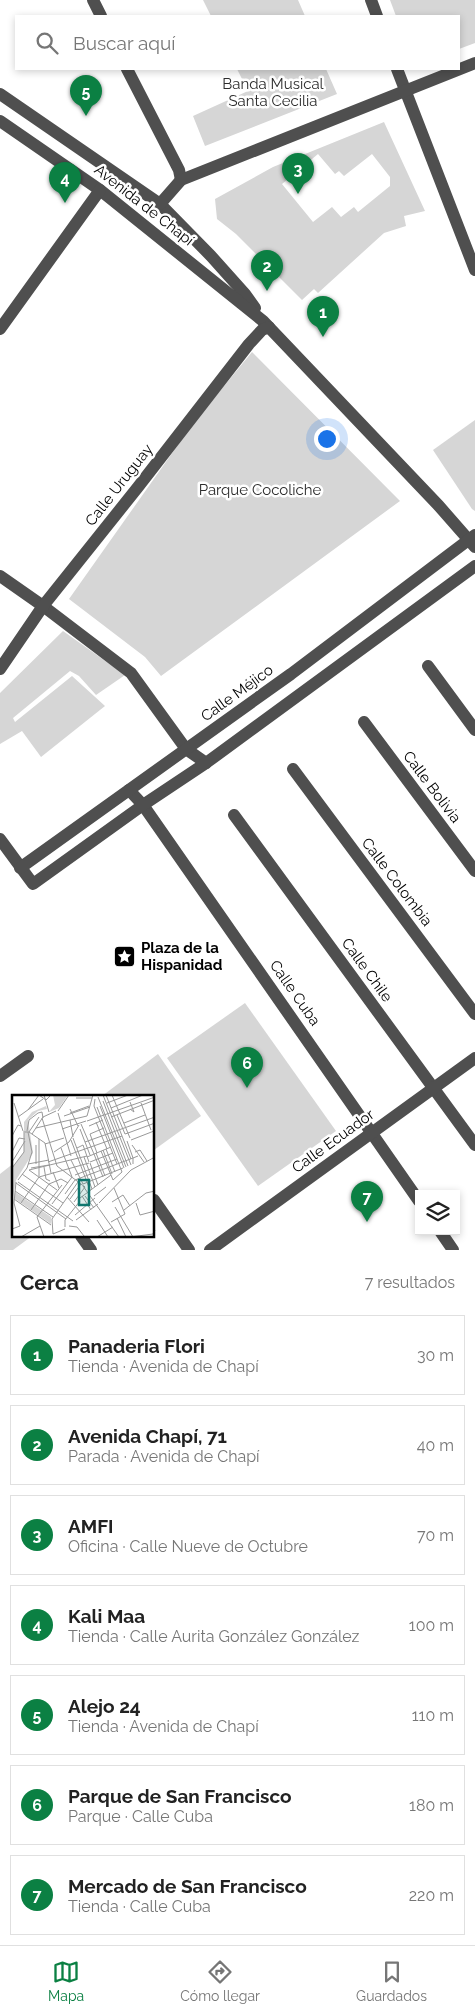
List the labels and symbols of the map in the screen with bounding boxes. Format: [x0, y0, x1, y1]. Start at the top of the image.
pin: 5 [70, 75, 102, 116]
park label: Banda Musical Santa Cecilia [222, 75, 325, 110]
pin: 3 [282, 153, 314, 194]
street label: Avenida de Chapí [91, 161, 198, 250]
pin: 4 [49, 162, 81, 203]
pin: 2 [251, 250, 283, 291]
pin: 1 [307, 296, 339, 337]
your location [314, 426, 340, 452]
street label: Calle Uruguay [81, 440, 157, 530]
park label: Parque Cocoliche [199, 481, 322, 499]
street label: Calle Méjico [197, 661, 277, 725]
street label: Calle Bolivia [399, 748, 465, 826]
street label: Calle Colombia [358, 834, 436, 930]
street label: Calle Chile [338, 935, 396, 1006]
place label: Plaza de la Hispanidad [141, 939, 223, 974]
place icon: Plaza de la Hispanidad [113, 945, 137, 969]
street label: Calle Cuba [266, 957, 324, 1029]
pin: 6 [231, 1047, 263, 1088]
inset map [12, 1095, 155, 1238]
street label: Calle Ecuador [288, 1105, 378, 1177]
pin: 7 [351, 1181, 383, 1222]

